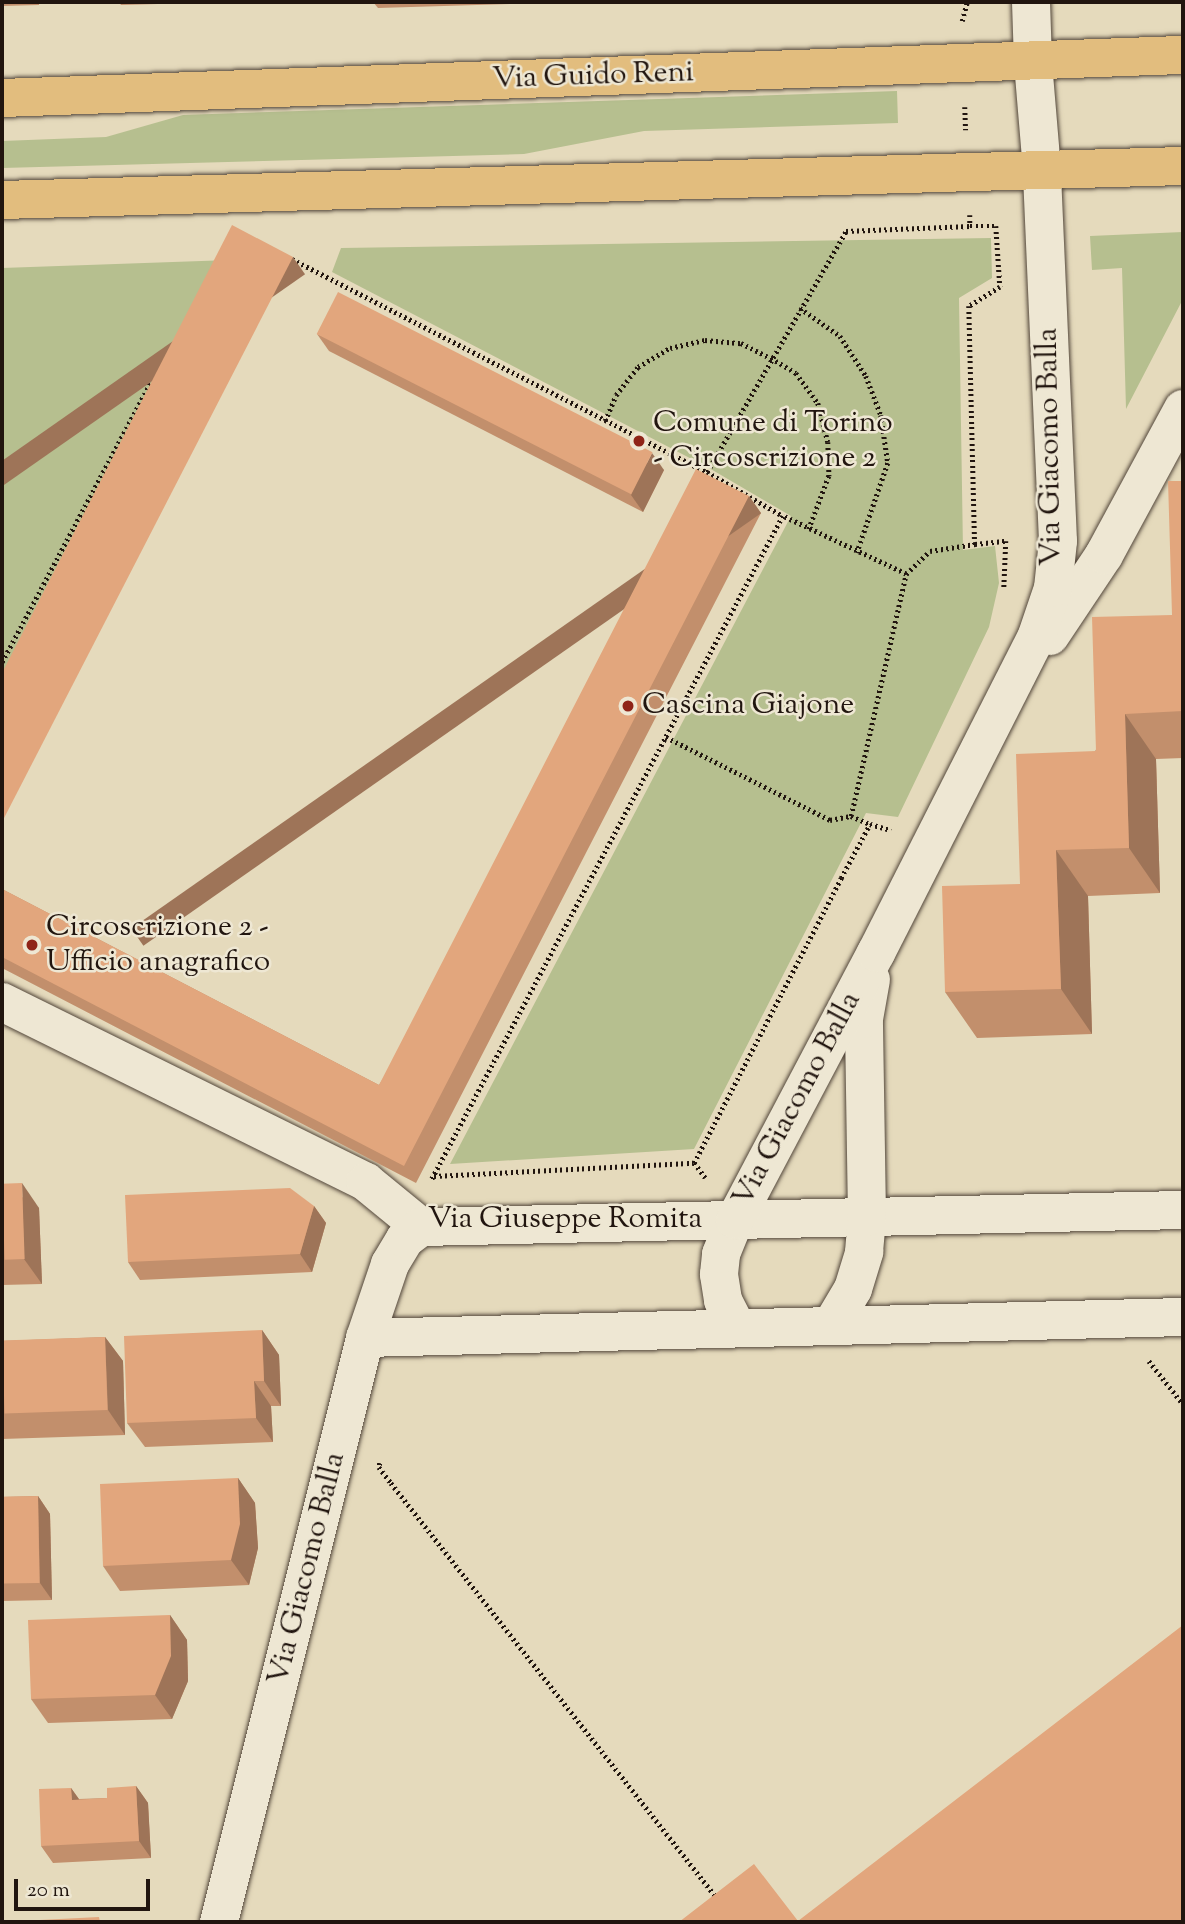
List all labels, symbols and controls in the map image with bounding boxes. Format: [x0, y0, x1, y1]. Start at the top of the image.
street label: Via Guido Reni [492, 55, 694, 99]
street label: Via Giacomo Balla [1031, 328, 1071, 566]
place label: Comune di Torino - Circoscrizione 2 [653, 406, 893, 476]
marker: Comune di Torino - Circoscrizione 2 [631, 433, 647, 449]
place label: Cascina Giajone [642, 688, 854, 724]
marker: Cascina Giajone [620, 698, 636, 714]
place label: Circoscrizione 2 - Ufficio anagrafico [46, 910, 270, 981]
marker: Circoscrizione 2 - Ufficio anagrafico [24, 937, 40, 953]
street label: Via Giacomo Balla [726, 986, 870, 1214]
street label: Via Giuseppe Romita [428, 1202, 702, 1238]
street label: Via Giacomo Balla [262, 1449, 354, 1689]
scale bar [18, 1864, 154, 1908]
text: 20 m [27, 1876, 70, 1906]

